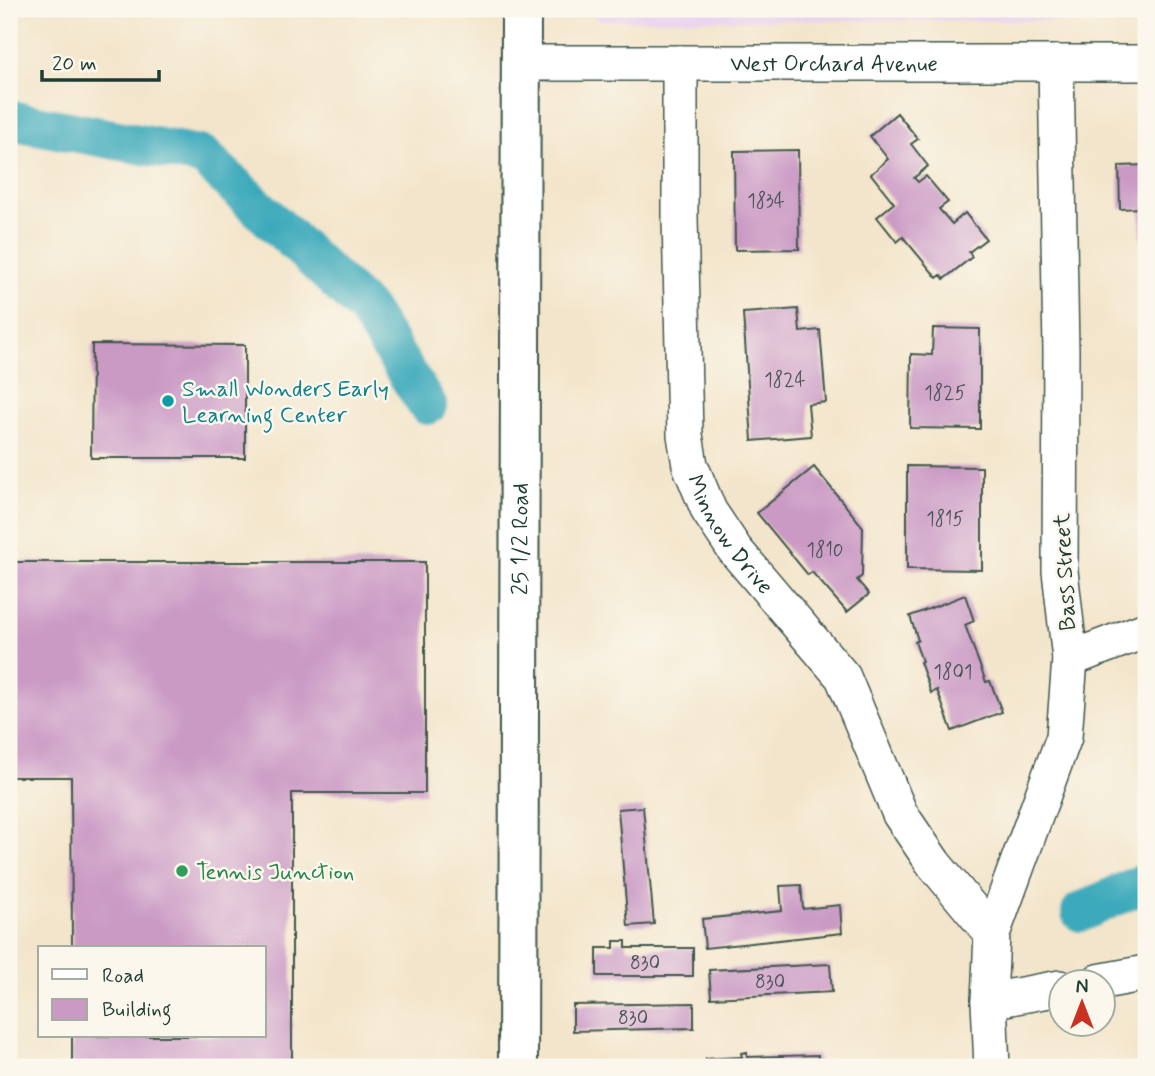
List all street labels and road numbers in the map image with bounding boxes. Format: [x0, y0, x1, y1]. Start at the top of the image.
street label: West Orchard Avenue [730, 50, 938, 80]
street label: Minnow Drive [679, 470, 779, 601]
street label: 25 1/2 Road [506, 483, 537, 595]
street label: Bass Street [1048, 512, 1084, 631]

